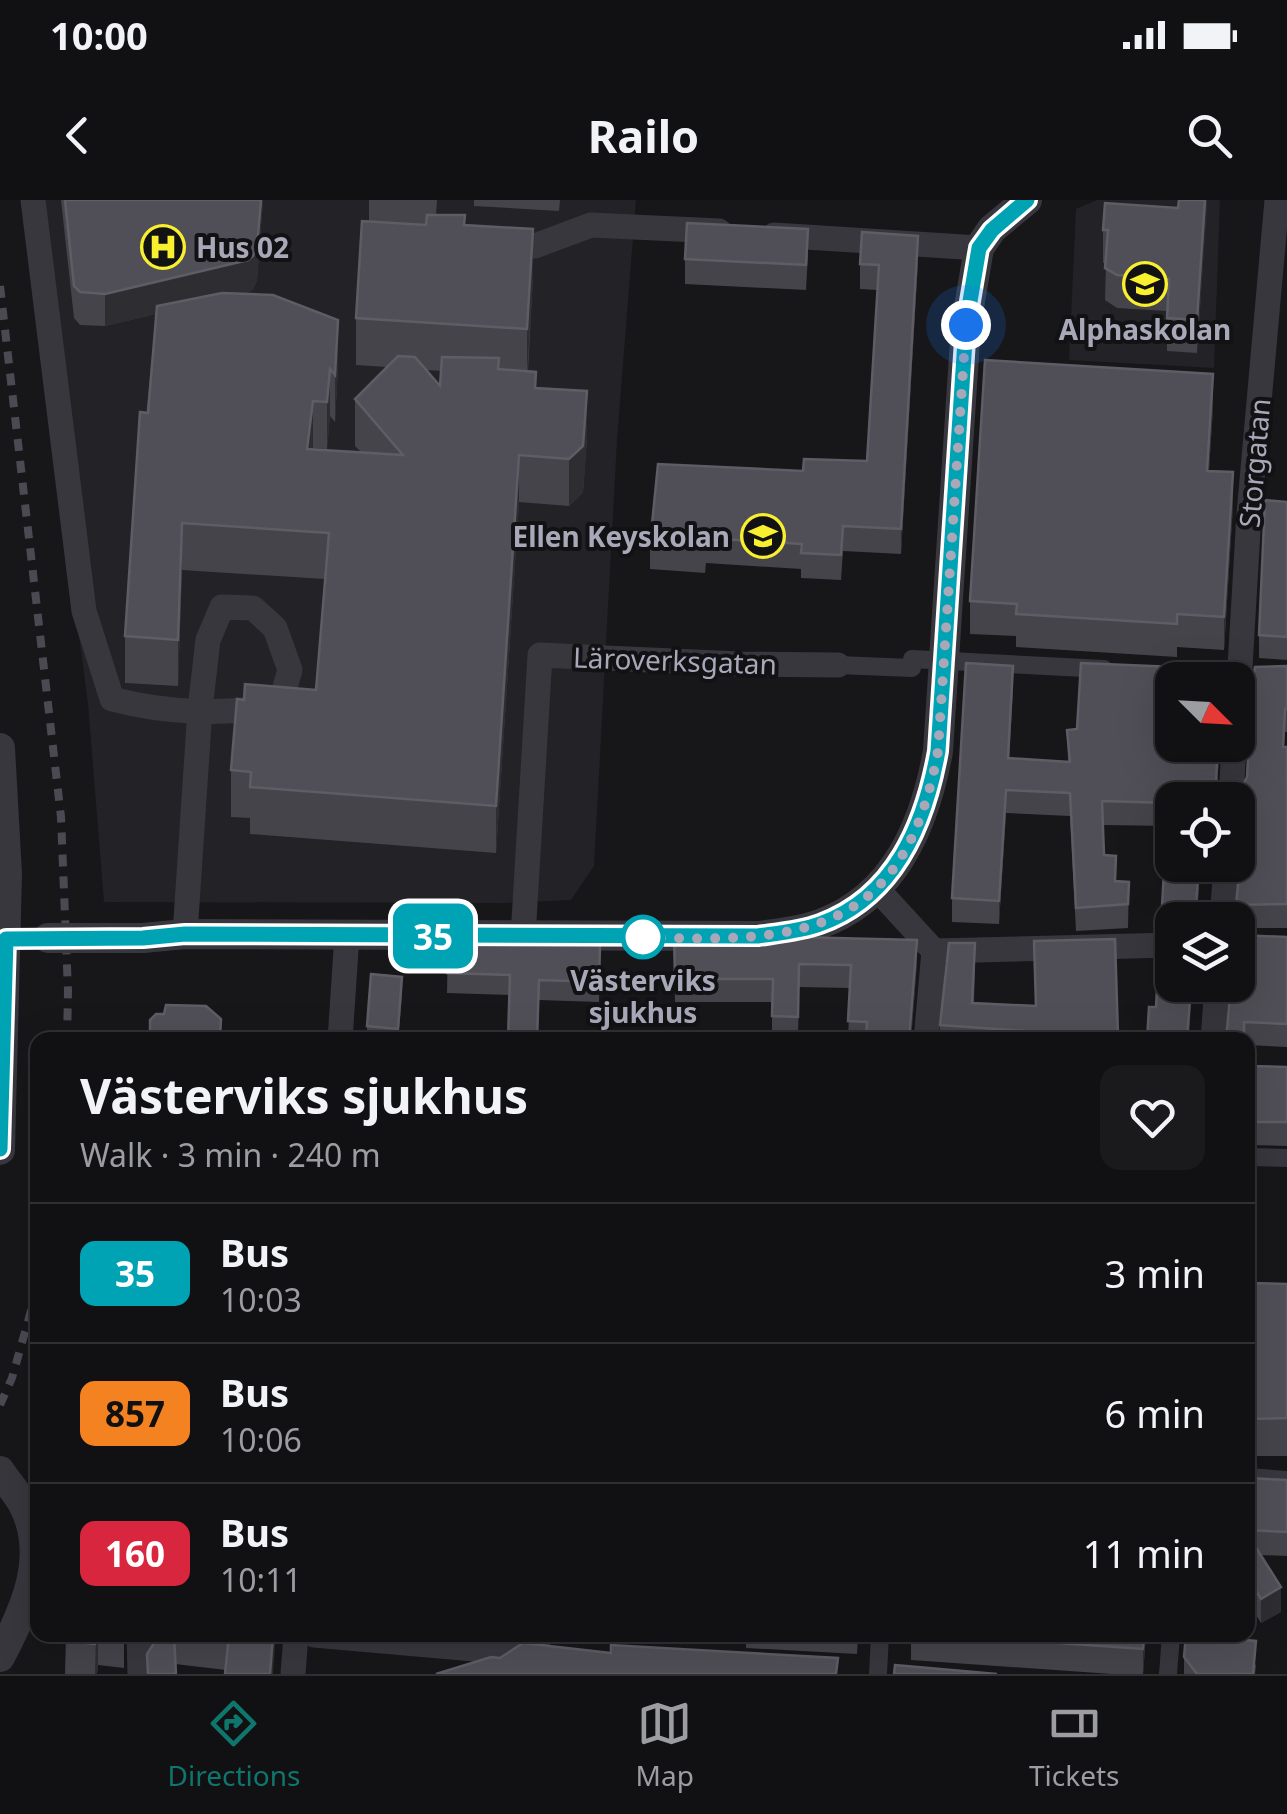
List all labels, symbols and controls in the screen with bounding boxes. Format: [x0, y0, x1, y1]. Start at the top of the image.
text: 10:00 [50, 9, 148, 61]
text: Railo [588, 105, 699, 166]
icon: back [50, 108, 105, 163]
icon: search [1182, 108, 1237, 163]
hospital icon: Hus 02 [140, 224, 186, 270]
place label: Hus 02 [196, 228, 289, 266]
school or university icon: Alphaskolan [1122, 261, 1168, 307]
your location [941, 300, 991, 350]
place label: Alphaskolan [1059, 310, 1231, 348]
street label: Storgatan [1229, 397, 1279, 529]
school or university icon: Ellen Keyskolan [740, 513, 786, 559]
place label: Ellen Keyskolan [512, 517, 730, 555]
street label: Läroverksgatan [573, 637, 777, 683]
north arrow [1155, 662, 1255, 762]
map controls [1155, 662, 1255, 1002]
button: locate [1155, 782, 1255, 882]
button: layers [1155, 902, 1255, 1002]
line badge: 35 [388, 904, 478, 968]
text: 35 [413, 913, 453, 960]
marker: Västerviks sjukhus [622, 916, 664, 958]
place label: Västerviks sjukhus [570, 961, 716, 1031]
text: Västerviks sjukhus [80, 1063, 528, 1128]
button: heart [1100, 1065, 1205, 1170]
text: Walk · 3 min · 240 m [80, 1133, 381, 1176]
text: Bus [220, 1226, 289, 1278]
text: 3 min [1105, 1247, 1205, 1299]
text: 35 [115, 1250, 155, 1297]
text: 10:03 [220, 1278, 302, 1321]
text: Bus [220, 1366, 289, 1418]
text: 6 min [1105, 1387, 1205, 1439]
text: 857 [105, 1390, 165, 1437]
text: 10:06 [220, 1418, 302, 1461]
text: Bus [220, 1506, 289, 1558]
text: 11 min [1083, 1527, 1205, 1579]
text: 160 [105, 1530, 165, 1577]
text: 10:11 [220, 1558, 302, 1601]
tab: Directions [168, 1696, 300, 1794]
tab: Map [636, 1696, 694, 1794]
tab: Tickets [1029, 1696, 1119, 1794]

